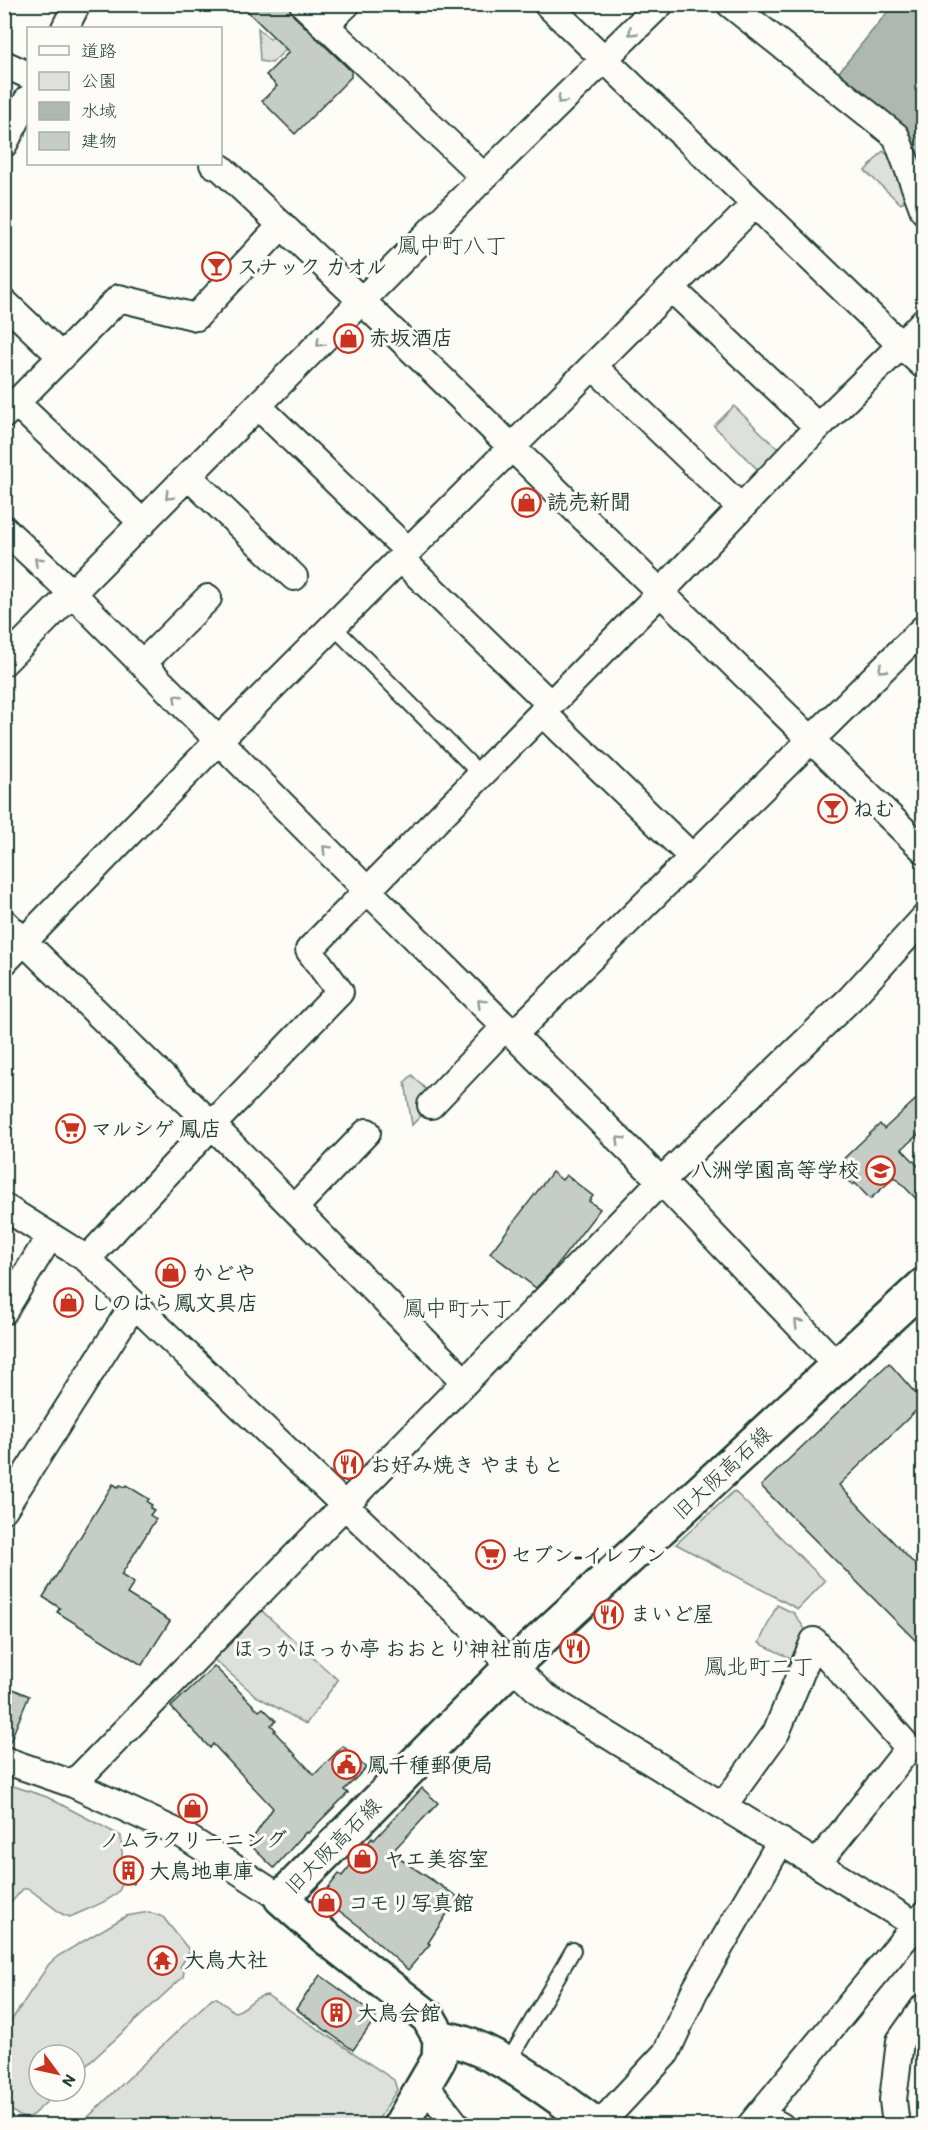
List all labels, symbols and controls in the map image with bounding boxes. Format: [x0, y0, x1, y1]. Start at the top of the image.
one-way arrow [628, 25, 638, 36]
legend [27, 27, 222, 165]
text: 道路 [81, 40, 117, 62]
text: 公園 [81, 70, 117, 92]
one-way arrow [558, 93, 569, 104]
text: 水域 [81, 100, 117, 122]
text: 建物 [81, 130, 117, 152]
district label: 鳳中町八丁 [397, 232, 507, 259]
bar icon: スナック カオル [200, 251, 232, 283]
place label: スナック カオル [237, 254, 387, 279]
shop icon: 赤坂酒店 [332, 322, 364, 354]
place label: 赤坂酒店 [369, 325, 453, 350]
one-way arrow [317, 335, 328, 346]
shop icon: 読売新聞 [510, 486, 542, 518]
one-way arrow [165, 489, 176, 500]
place label: 読売新聞 [547, 489, 631, 514]
one-way arrow [35, 558, 46, 569]
one-way arrow [878, 662, 888, 673]
one-way arrow [174, 695, 185, 706]
bar icon: ねむ [816, 793, 848, 825]
place label: ねむ [853, 796, 895, 821]
one-way arrow [323, 845, 334, 856]
one-way arrow [477, 999, 488, 1010]
supermarket icon: マルシゲ 鳳店 [54, 1113, 86, 1145]
place label: マルシゲ 鳳店 [91, 1116, 221, 1141]
one-way arrow [616, 1136, 626, 1147]
school or university icon: 八洲学園高等学校 [864, 1154, 896, 1186]
place label: 八洲学園高等学校 [691, 1157, 859, 1182]
shop icon: かどや [155, 1257, 187, 1289]
place label: かどや [192, 1260, 256, 1285]
shop icon: しのはら鳳文具店 [53, 1287, 85, 1319]
place label: しのはら鳳文具店 [90, 1290, 258, 1315]
district label: 鳳中町六丁 [403, 1295, 513, 1322]
one-way arrow [794, 1320, 805, 1331]
street label: 旧大阪高石線 [667, 1421, 776, 1525]
restaurant icon: お好み焼き やまもと [333, 1449, 365, 1481]
place label: お好み焼き やまもと [370, 1452, 564, 1477]
supermarket icon: セブン-イレブン [474, 1539, 506, 1571]
place label: セブン-イレブン [511, 1542, 666, 1567]
restaurant icon: まいど屋 [593, 1598, 625, 1630]
place label: まいど屋 [630, 1601, 714, 1626]
restaurant icon: ほっかほっか亭 おおとり神社前店 [558, 1633, 590, 1665]
place label: ほっかほっか亭 おおとり神社前店 [233, 1636, 553, 1661]
district label: 鳳北町二丁 [704, 1653, 814, 1680]
public building icon: 鳳千種郵便局 [330, 1749, 362, 1781]
place label: 鳳千種郵便局 [367, 1752, 493, 1777]
street label: 旧大阪高石線 [279, 1792, 386, 1899]
shop icon: ノムラクリーニング [177, 1793, 209, 1825]
place label: ノムラクリーニング [99, 1827, 287, 1852]
shop icon: ヤエ美容室 [347, 1843, 379, 1875]
place label: ヤエ美容室 [384, 1846, 489, 1871]
building icon: 大鳥地車庫 [112, 1855, 144, 1887]
place label: 大鳥地車庫 [149, 1858, 254, 1883]
shop icon: コモリ写真館 [311, 1887, 343, 1919]
place label: コモリ写真館 [348, 1890, 474, 1915]
temple icon: 大鳥大社 [147, 1944, 179, 1976]
place label: 大鳥大社 [184, 1947, 268, 1972]
building icon: 大鳥会館 [320, 1997, 352, 2029]
place label: 大鳥会館 [357, 2000, 441, 2025]
north arrow [27, 2043, 87, 2103]
text: N [58, 2071, 80, 2091]

